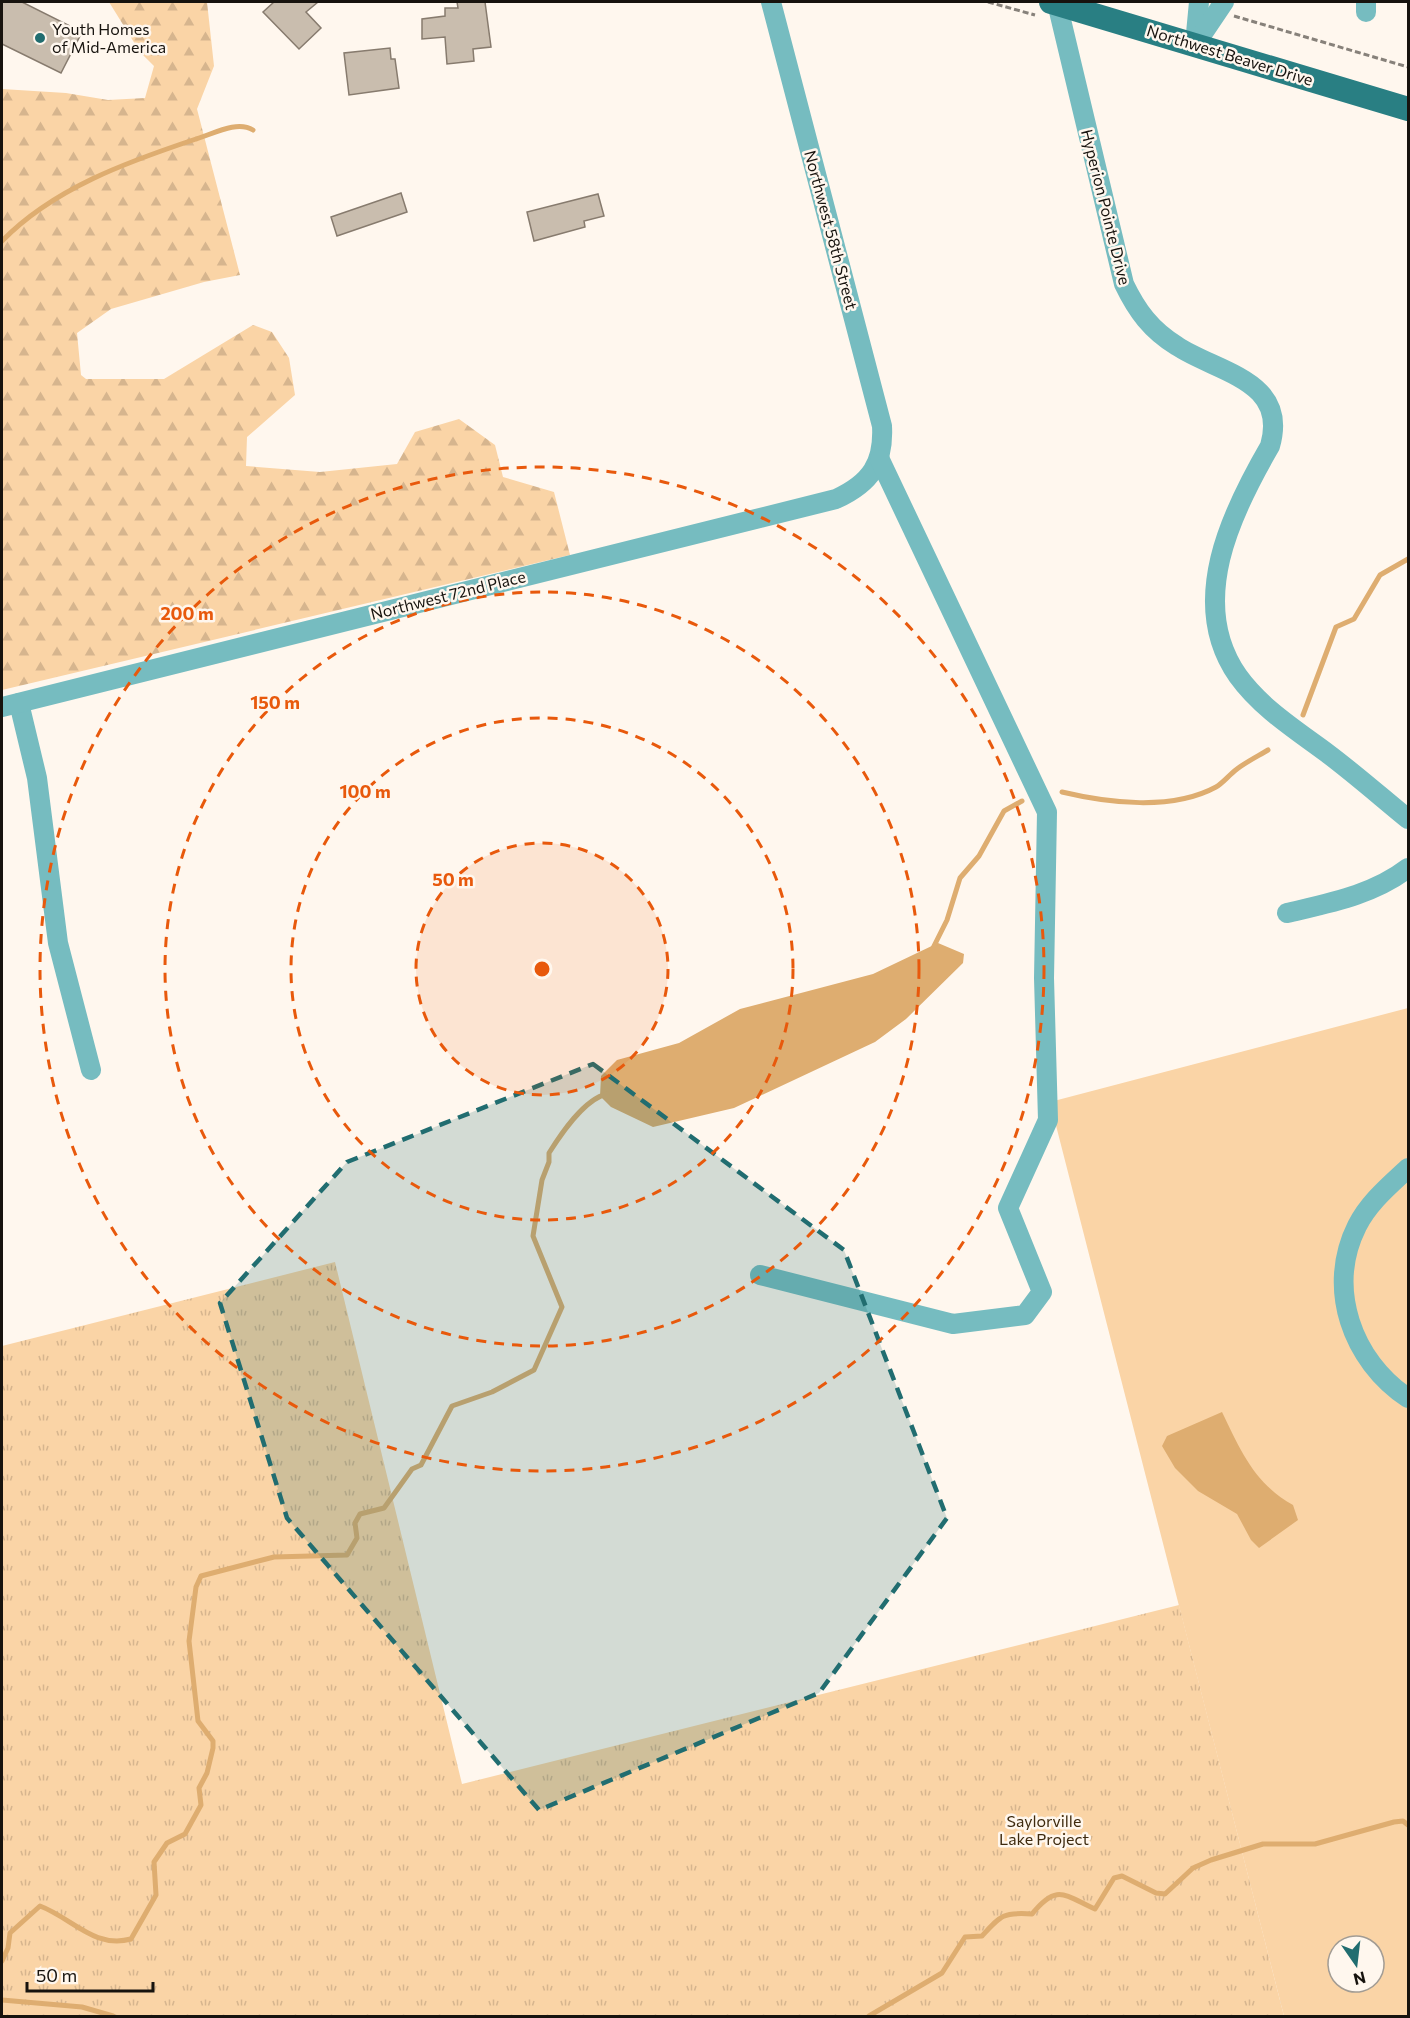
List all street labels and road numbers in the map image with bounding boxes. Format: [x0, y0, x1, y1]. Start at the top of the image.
street label: Northwest Beaver Drive [1145, 20, 1316, 89]
street label: Hyperion Pointe Drive [1078, 127, 1135, 287]
street label: Northwest 58th Street [801, 148, 862, 312]
street label: Northwest 72nd Place [368, 566, 527, 623]

